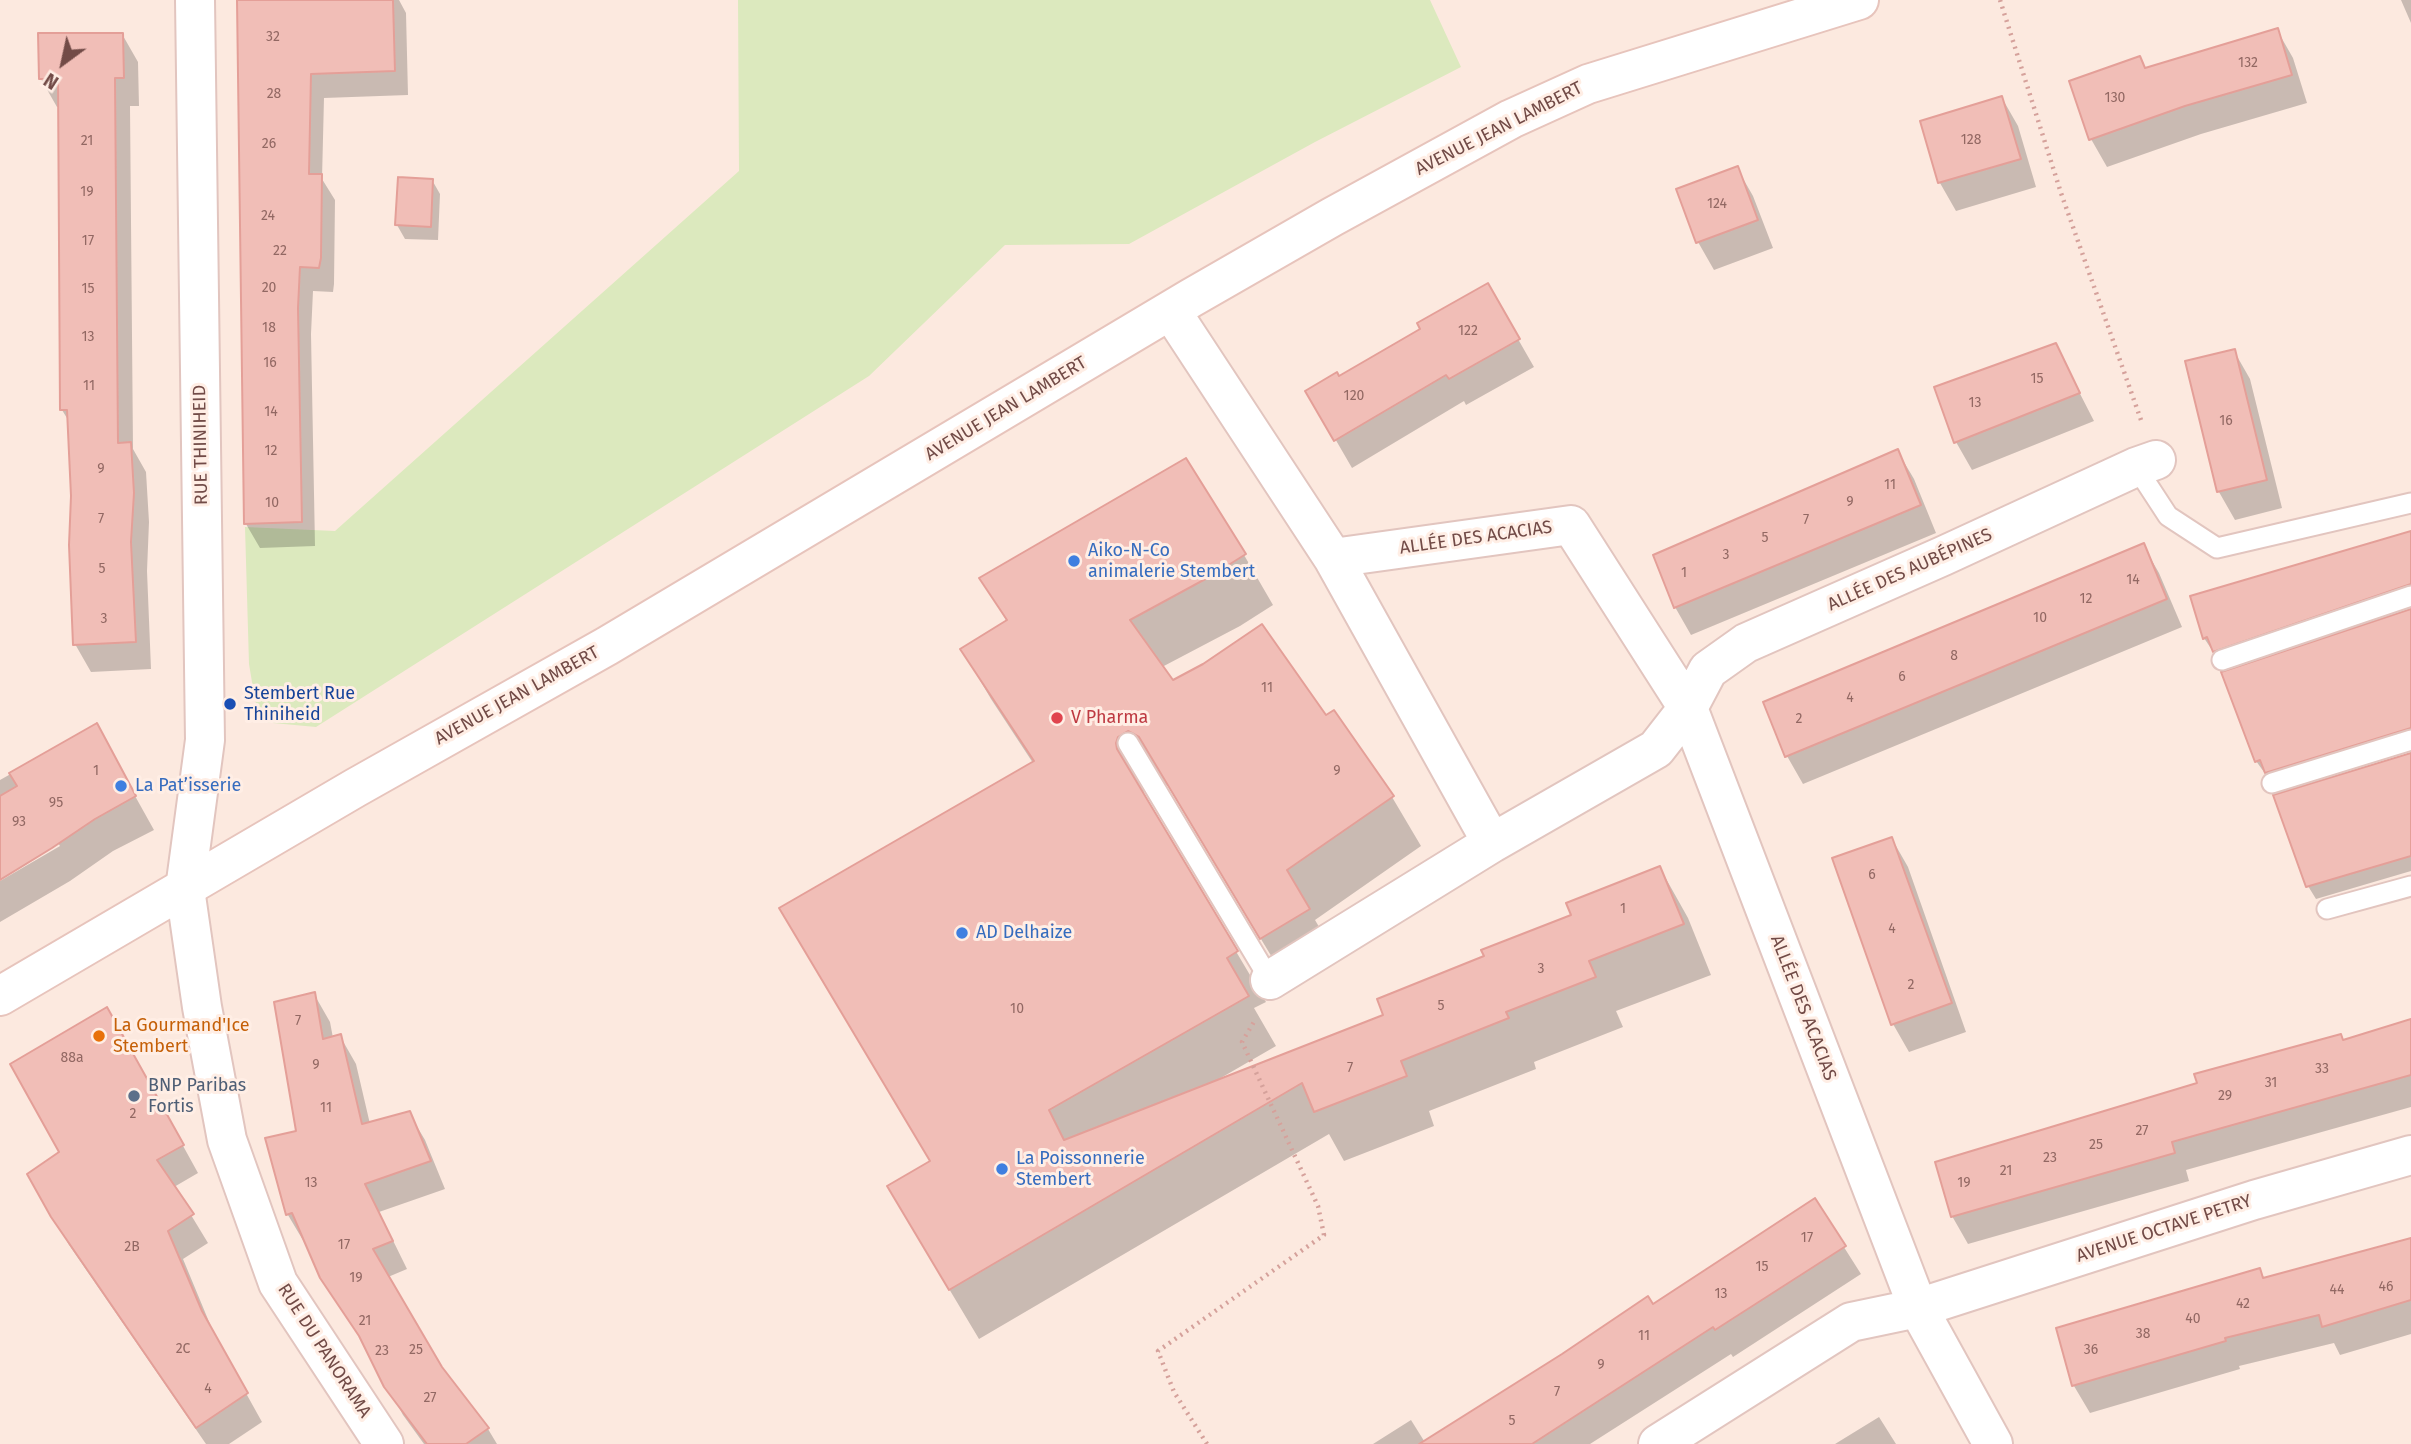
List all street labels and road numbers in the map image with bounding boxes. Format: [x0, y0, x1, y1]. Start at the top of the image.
street label: AVENUE JEAN LAMBERT [1412, 77, 1586, 181]
street label: AVENUE JEAN LAMBERT [921, 352, 1091, 466]
street label: RUE THINIHEID [189, 385, 213, 505]
street label: ALLÉE DES ACACIAS [1398, 517, 1554, 559]
street label: ALLÉE DES AUBÉPINES [1824, 524, 1996, 616]
street label: AVENUE JEAN LAMBERT [431, 642, 603, 750]
street label: ALLÉE DES ACACIAS [1765, 932, 1841, 1084]
street label: AVENUE OCTAVE PETRY [2074, 1190, 2254, 1268]
street label: RUE DU PANORAMA [273, 1280, 375, 1422]

